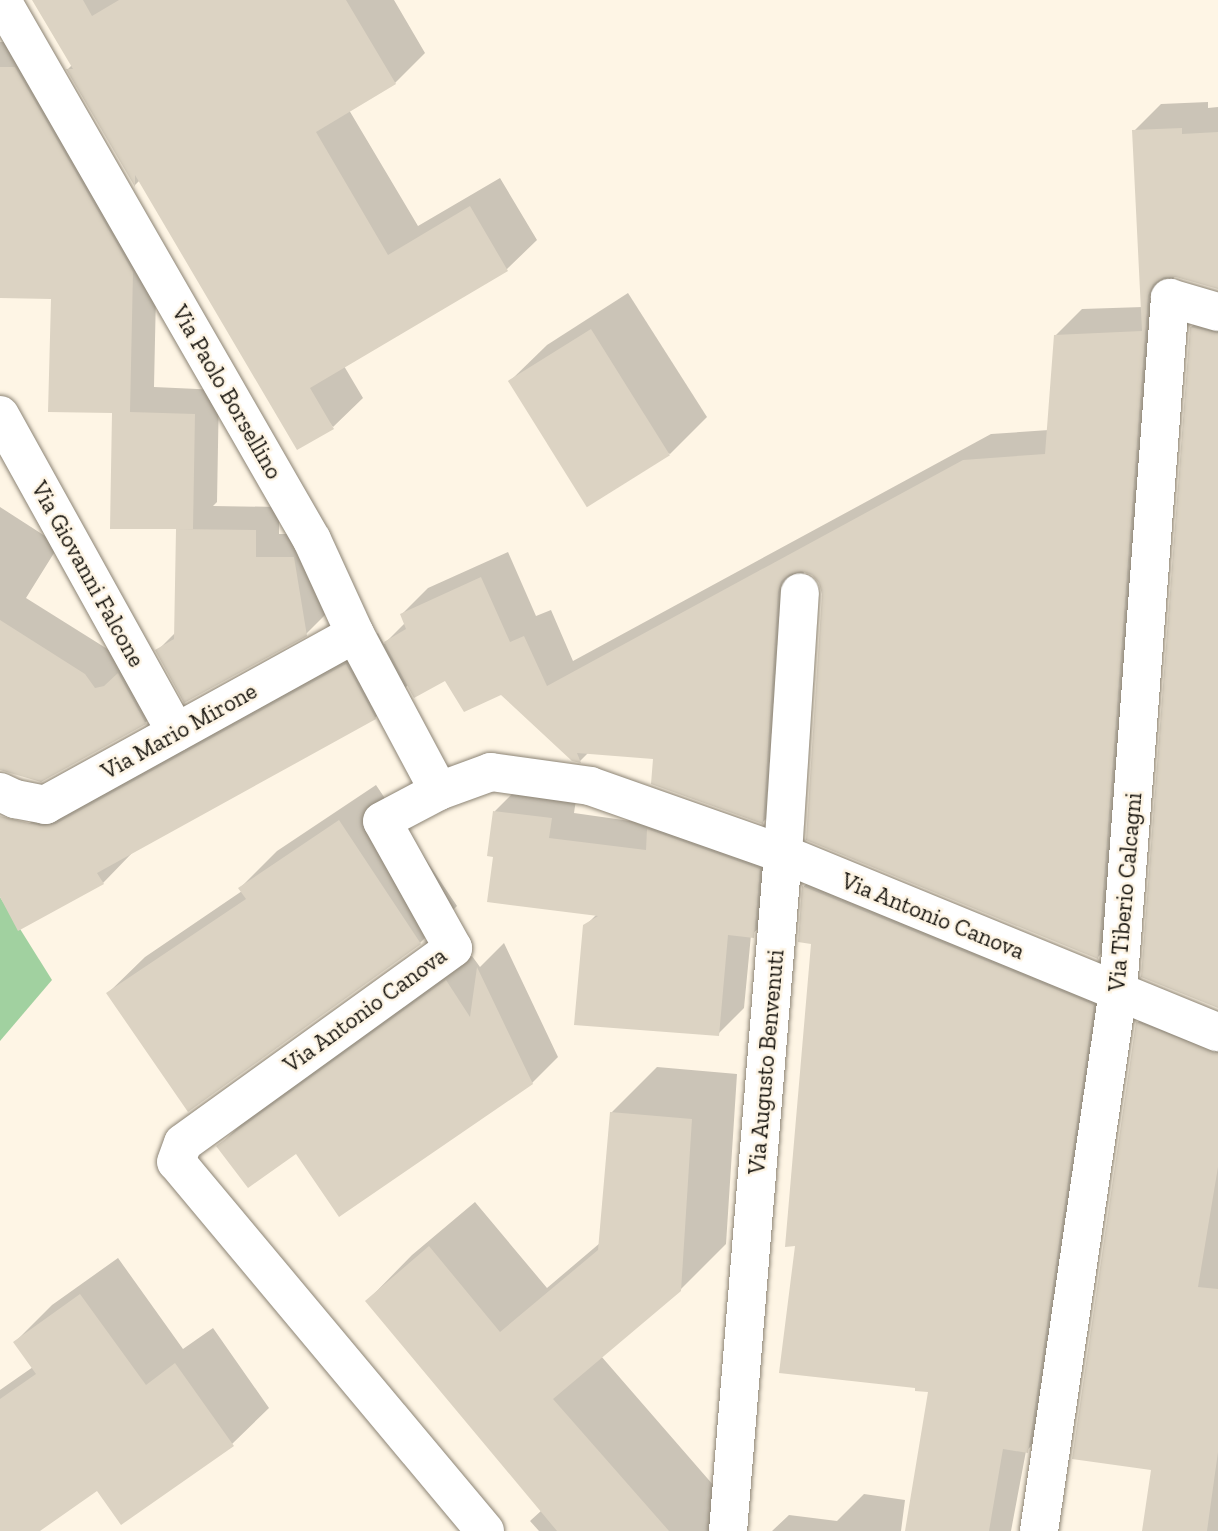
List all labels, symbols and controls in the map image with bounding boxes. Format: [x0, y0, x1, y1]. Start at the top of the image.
street label: Via Paolo Borsellino [166, 300, 288, 484]
street label: Via Giovanni Falcone [26, 476, 150, 672]
street label: Via Mario Mirone [96, 677, 262, 785]
street label: Via Tiberio Calcagni [1103, 791, 1147, 993]
street label: Via Antonio Canova [837, 867, 1029, 965]
street label: Via Antonio Canova [278, 941, 452, 1079]
street label: Via Augusto Benvenuti [742, 948, 790, 1176]

